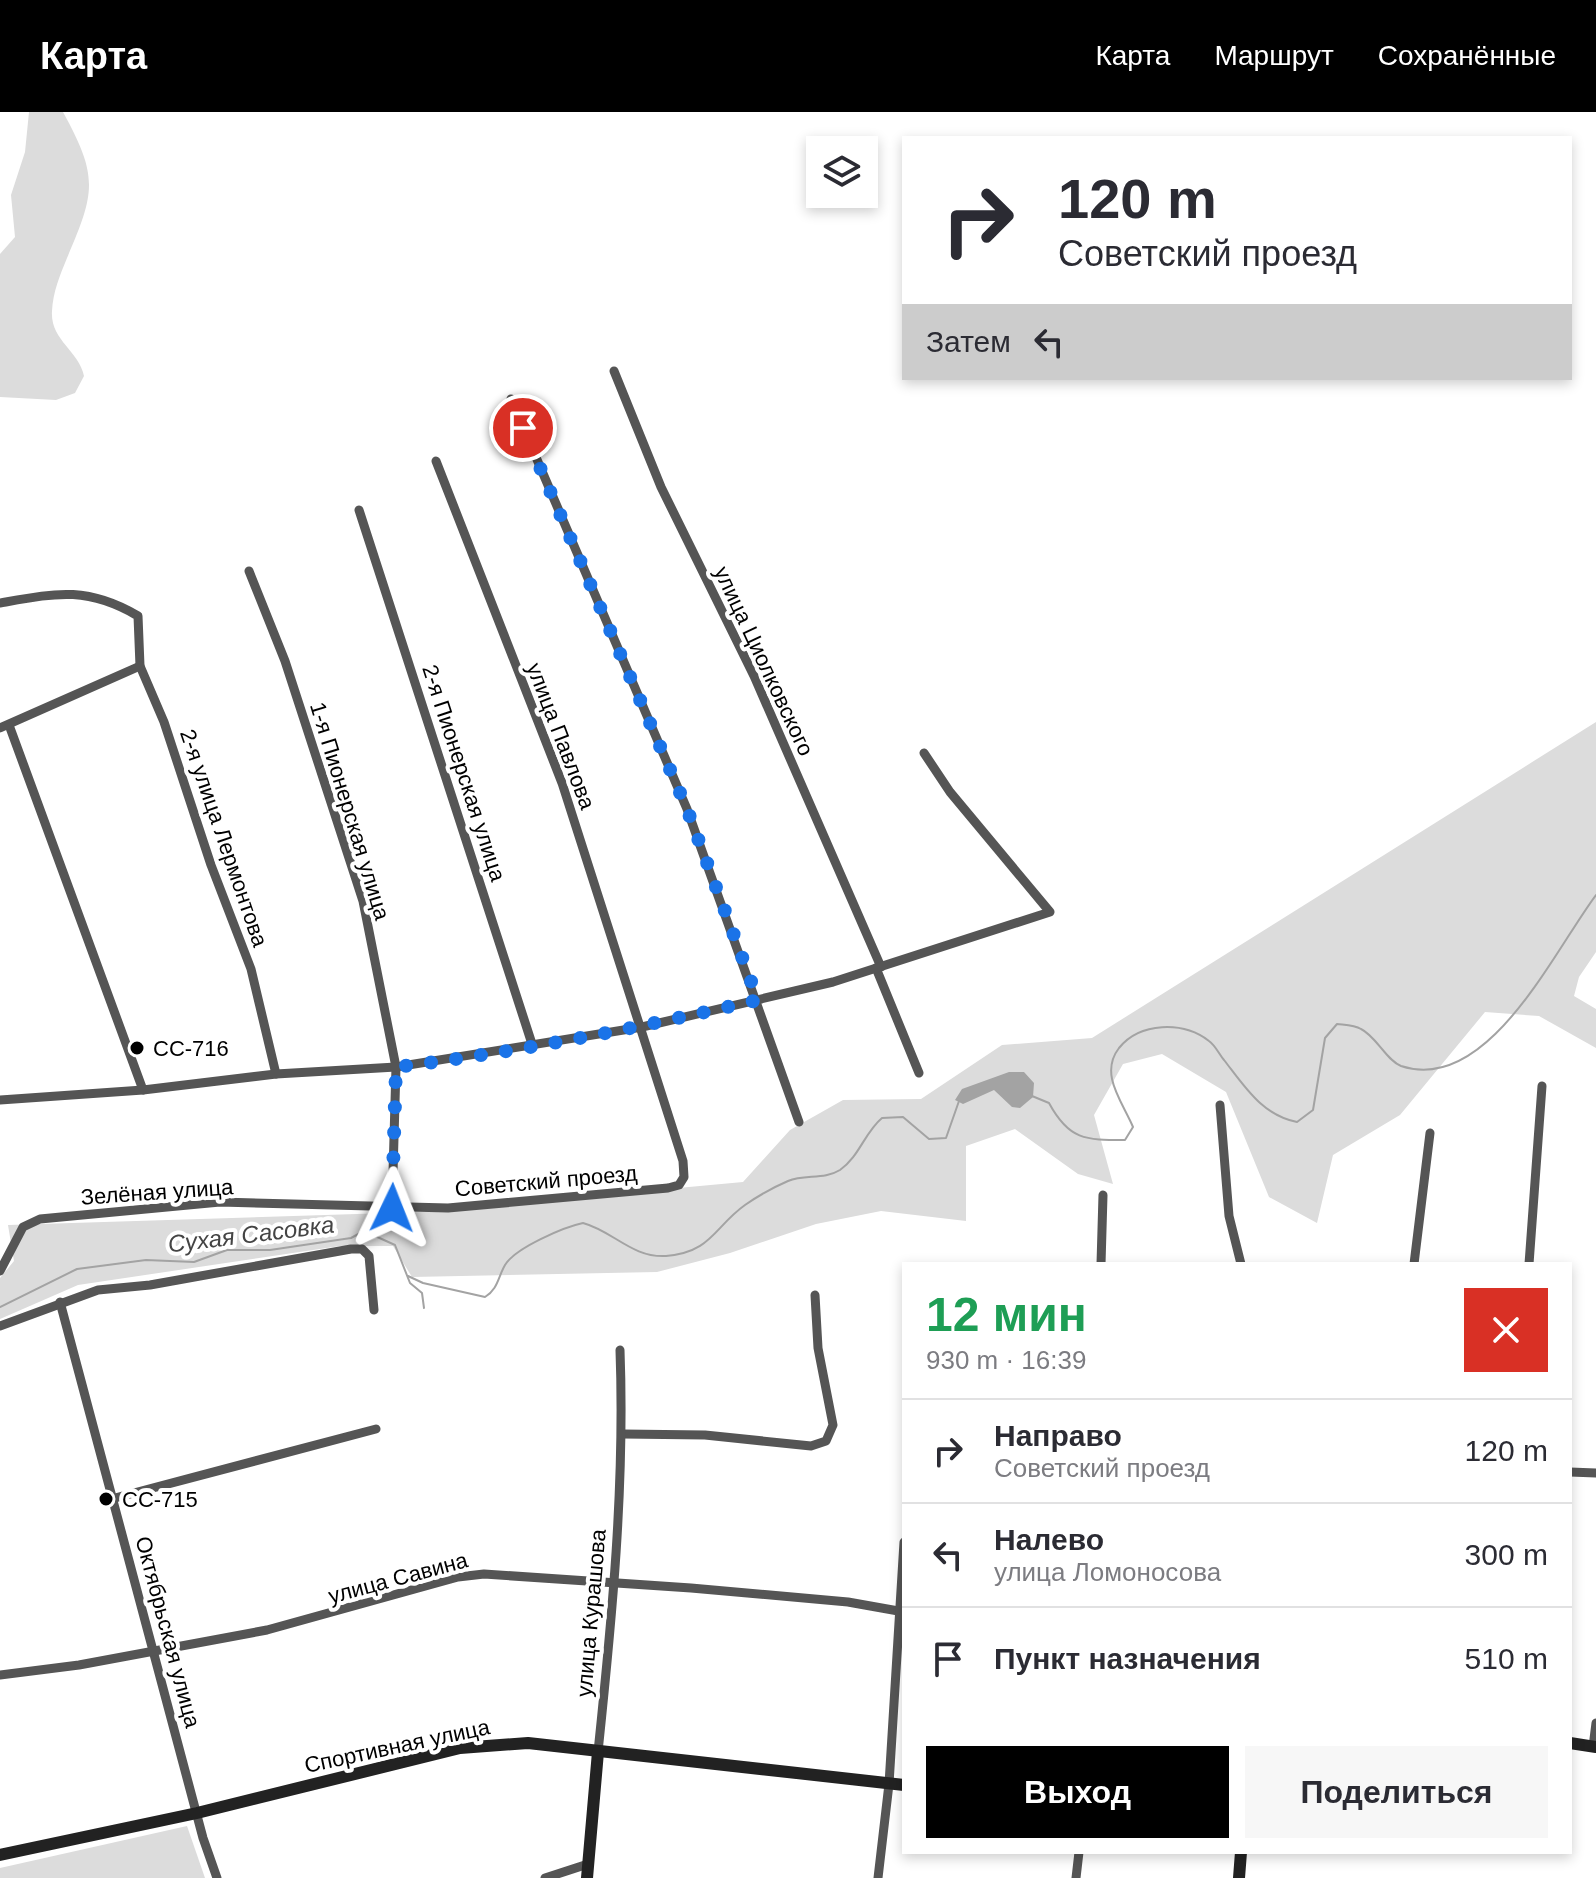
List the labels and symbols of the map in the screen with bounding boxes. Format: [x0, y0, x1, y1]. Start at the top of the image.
pin [489, 394, 557, 462]
street label: улица Циолковского [709, 562, 819, 760]
street label: улица Павлова [522, 659, 601, 813]
street label: 2-я Пионерская улица [417, 661, 511, 885]
street label: 1-я Пионерская улица [305, 699, 395, 924]
street label: 2-я улица Лермонтова [175, 726, 273, 951]
place label: СС-716 [153, 1036, 229, 1061]
marker: СС-716 [128, 1039, 146, 1057]
street label: Советский проезд [454, 1161, 638, 1201]
position arrow [350, 1166, 434, 1250]
street label: Зелёная улица [80, 1174, 235, 1210]
water label: Сухая Сасовка [166, 1210, 336, 1258]
place label: СС-715 [122, 1487, 198, 1512]
marker: СС-715 [97, 1490, 115, 1508]
street label: улица Курашова [571, 1527, 611, 1698]
street label: Октябрьская улица [130, 1534, 206, 1731]
street label: улица Савина [326, 1547, 471, 1609]
street label: Спортивная улица [302, 1714, 493, 1778]

